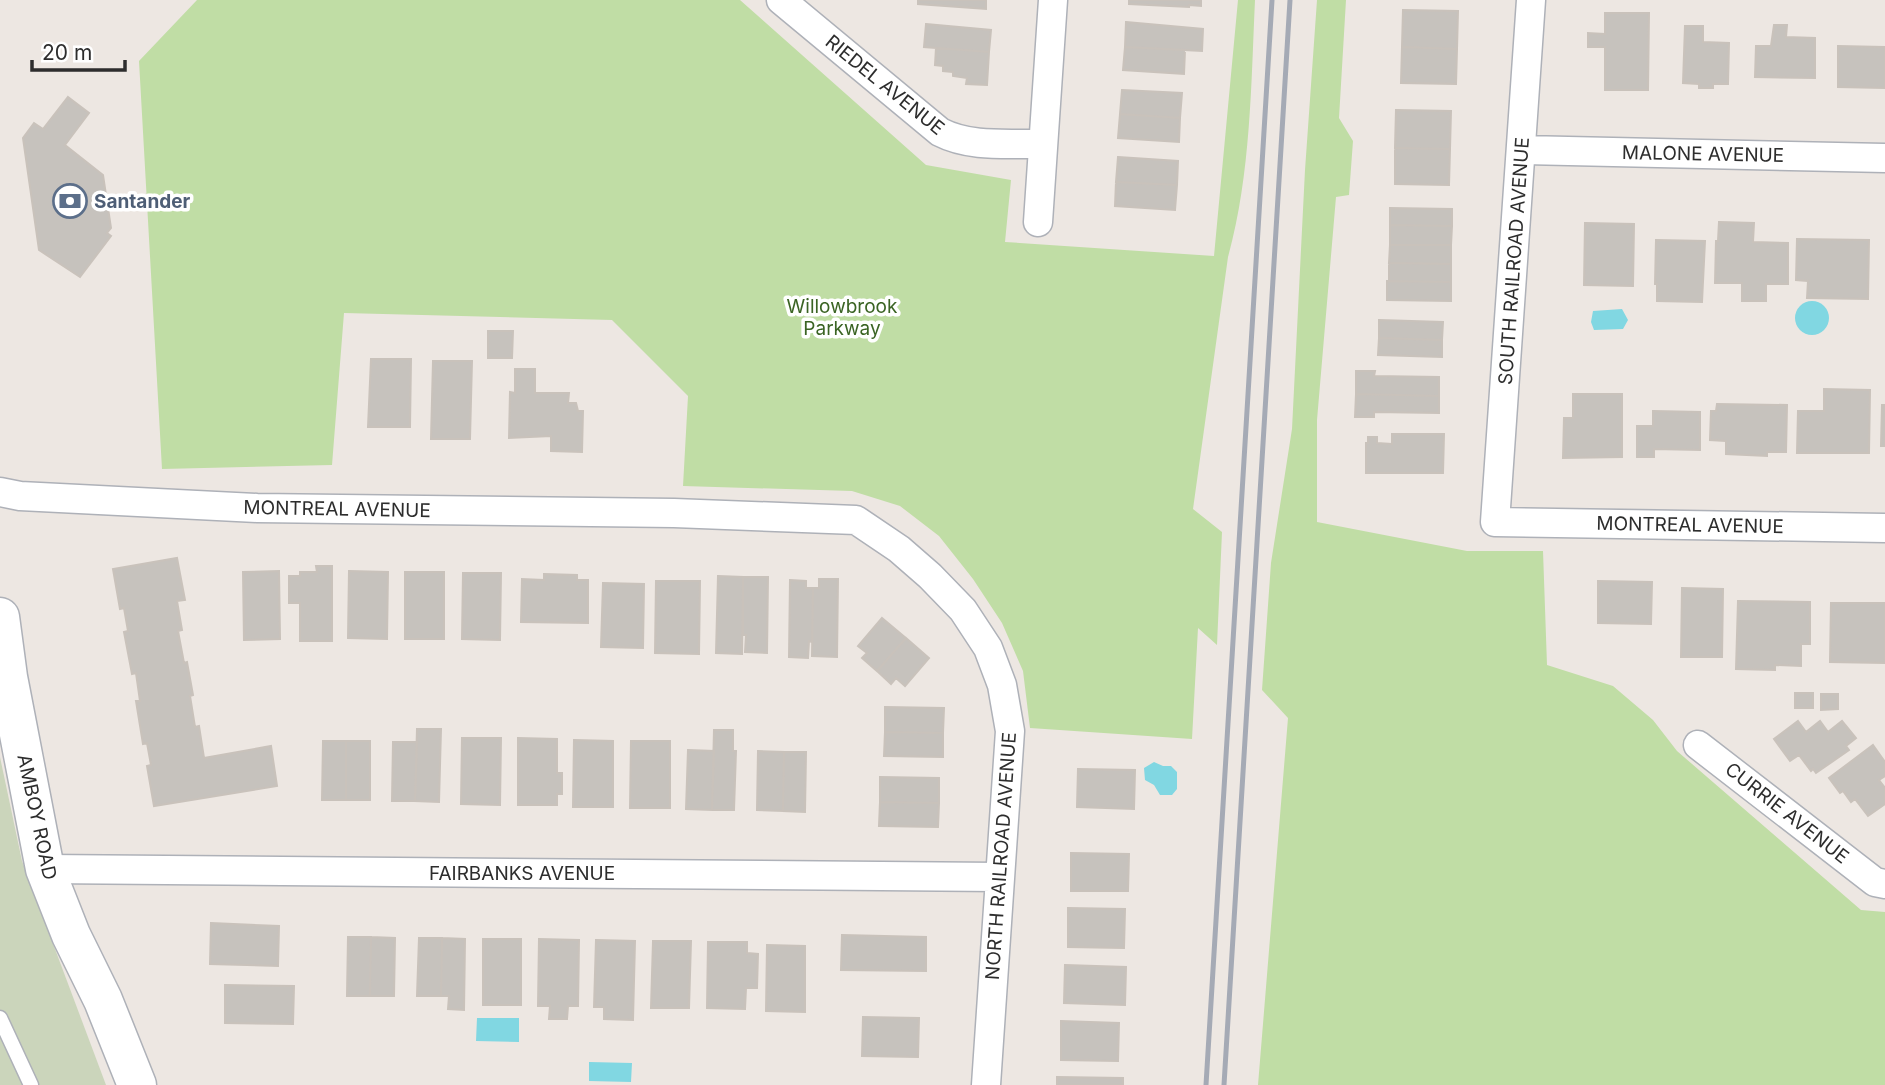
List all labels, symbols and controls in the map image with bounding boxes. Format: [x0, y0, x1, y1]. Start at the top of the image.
scale bar [32, 28, 124, 72]
street label: RIEDEL AVENUE [821, 30, 949, 140]
text: 20 m [42, 40, 92, 65]
street label: SOUTH RAILROAD AVENUE [1494, 136, 1534, 386]
street label: MALONE AVENUE [1622, 141, 1784, 167]
bank icon: Santander [51, 182, 89, 220]
place label: Santander [94, 190, 191, 213]
park label: Willowbrook Parkway [787, 295, 898, 340]
street label: MONTREAL AVENUE [243, 496, 431, 522]
street label: MONTREAL AVENUE [1596, 512, 1784, 538]
street label: NORTH RAILROAD AVENUE [981, 731, 1021, 981]
street label: AMBOY ROAD [12, 752, 62, 882]
street label: CURRIE AVENUE [1721, 758, 1853, 868]
street label: FAIRBANKS AVENUE [429, 862, 615, 885]

